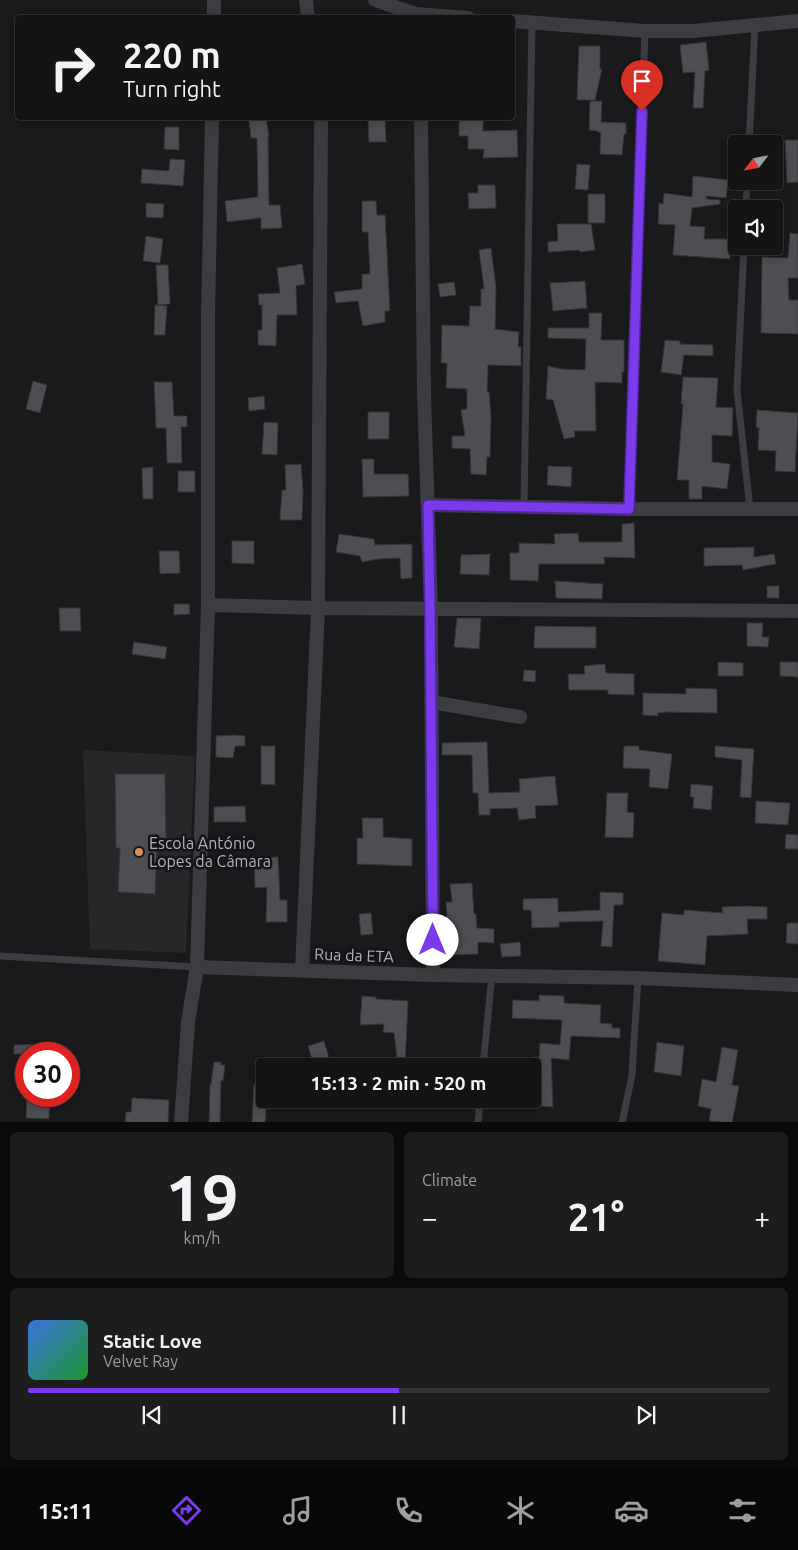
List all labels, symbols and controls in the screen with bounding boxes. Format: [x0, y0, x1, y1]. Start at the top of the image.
icon: right [40, 35, 105, 100]
text: 220 m [123, 35, 221, 75]
pin [621, 60, 663, 111]
icon: arrive [628, 67, 656, 95]
text: Turn right [123, 76, 221, 101]
north arrow [728, 135, 782, 190]
map controls [728, 135, 783, 255]
button: sound [728, 200, 783, 255]
place label: Escola António Lopes da Câmara [149, 834, 271, 870]
marker: Escola António Lopes da Câmara [133, 846, 145, 858]
position arrow [406, 913, 458, 965]
street label: Rua da ETA [314, 945, 395, 965]
speed limit sign: 30 [15, 1042, 80, 1107]
text: 15:13 · 2 min · 520 m [311, 1072, 486, 1094]
text: 19 [165, 1160, 239, 1233]
text: Climate [422, 1171, 477, 1189]
text: 21° [568, 1196, 624, 1238]
text: − [422, 1202, 438, 1233]
text: + [754, 1202, 770, 1233]
text: km/h [184, 1229, 220, 1247]
text: Static Love [103, 1330, 202, 1352]
text: Velvet Ray [103, 1352, 178, 1370]
icon: previous [138, 1401, 166, 1429]
icon: pause [385, 1401, 413, 1429]
icon: next [632, 1401, 660, 1429]
icon: directions [169, 1493, 204, 1528]
icon: music [280, 1493, 315, 1528]
icon: phone [391, 1493, 426, 1528]
icon: climate [503, 1493, 538, 1528]
icon: car [614, 1493, 649, 1528]
icon: filters [725, 1493, 760, 1528]
text: 15:11 [38, 1498, 93, 1523]

